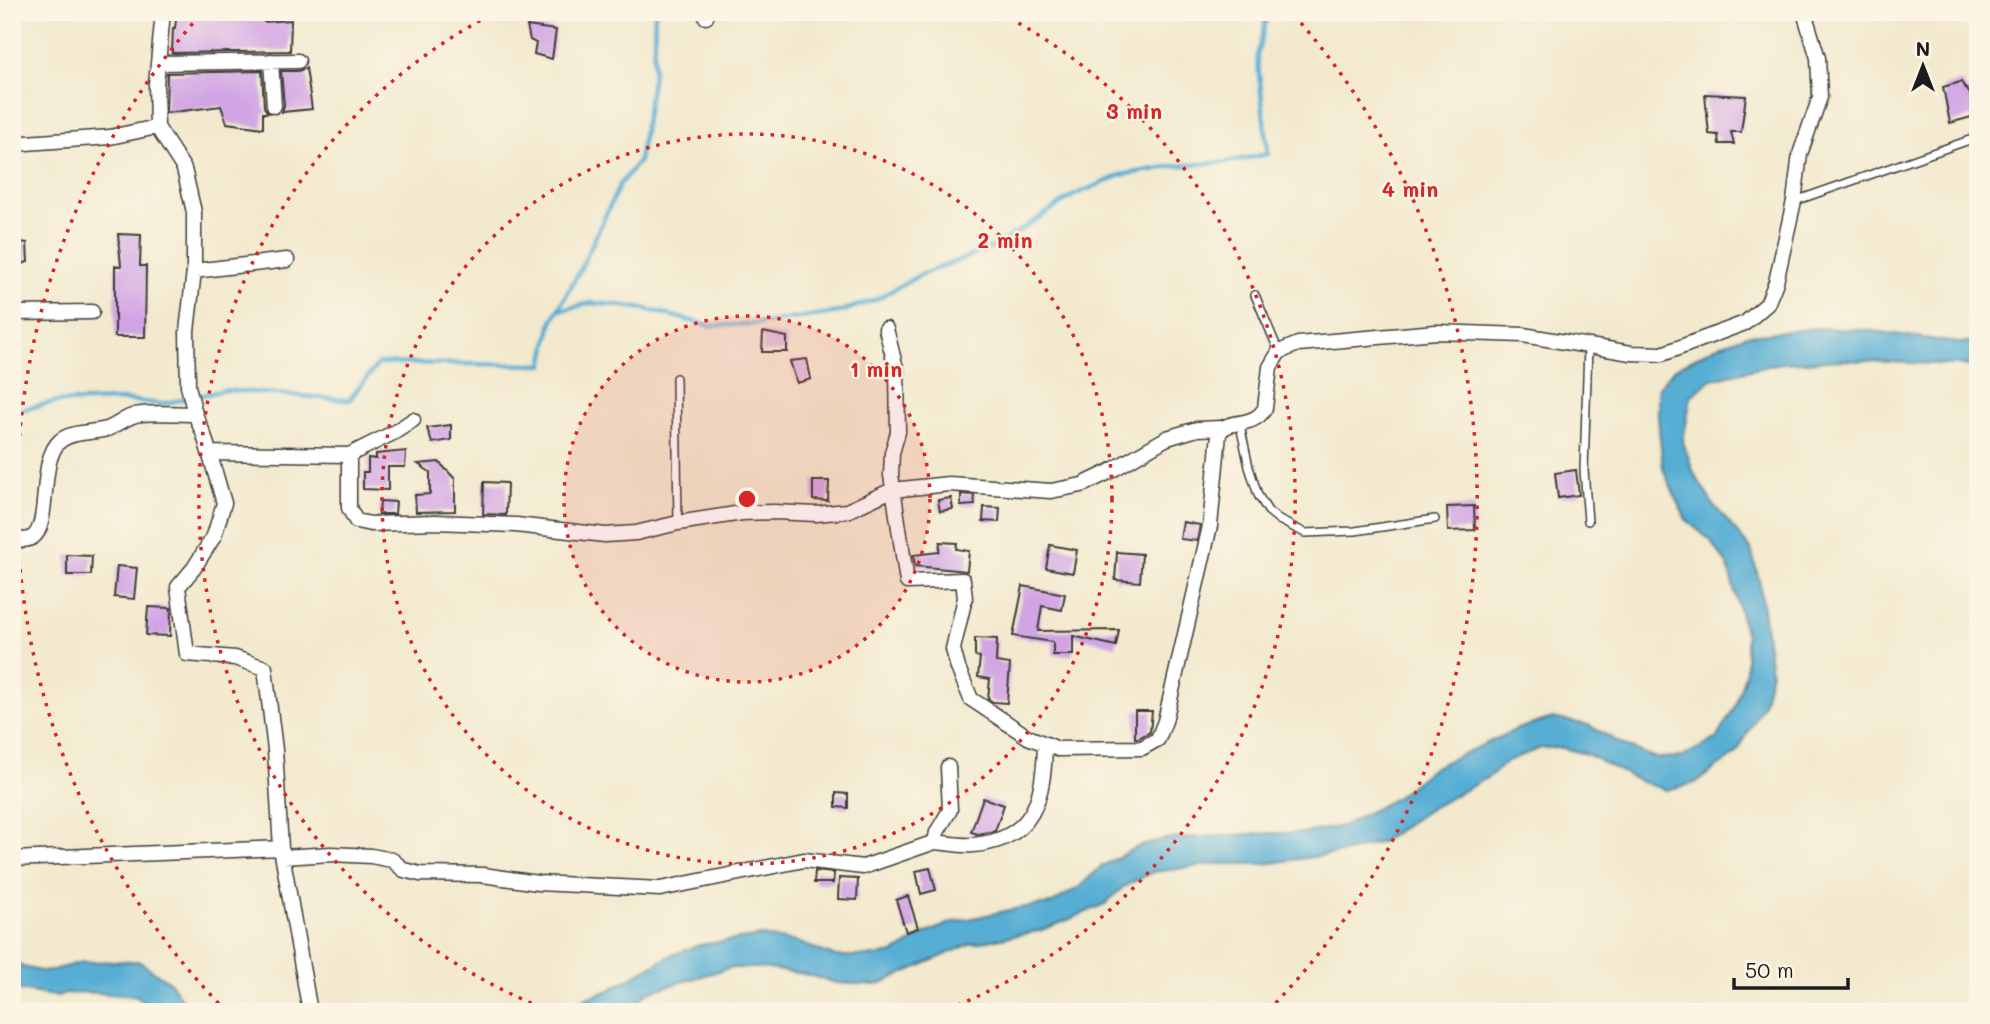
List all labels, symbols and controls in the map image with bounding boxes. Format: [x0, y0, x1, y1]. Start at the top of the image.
north arrow [1888, 32, 1958, 102]
text: N [1916, 36, 1930, 61]
text: 3 min [1106, 97, 1162, 124]
text: 4 min [1382, 175, 1438, 202]
text: 2 min [977, 226, 1033, 253]
text: 1 min [850, 355, 902, 382]
centre of rings [735, 487, 759, 511]
scale bar [1734, 947, 1848, 991]
text: 50 m [1745, 956, 1794, 983]

